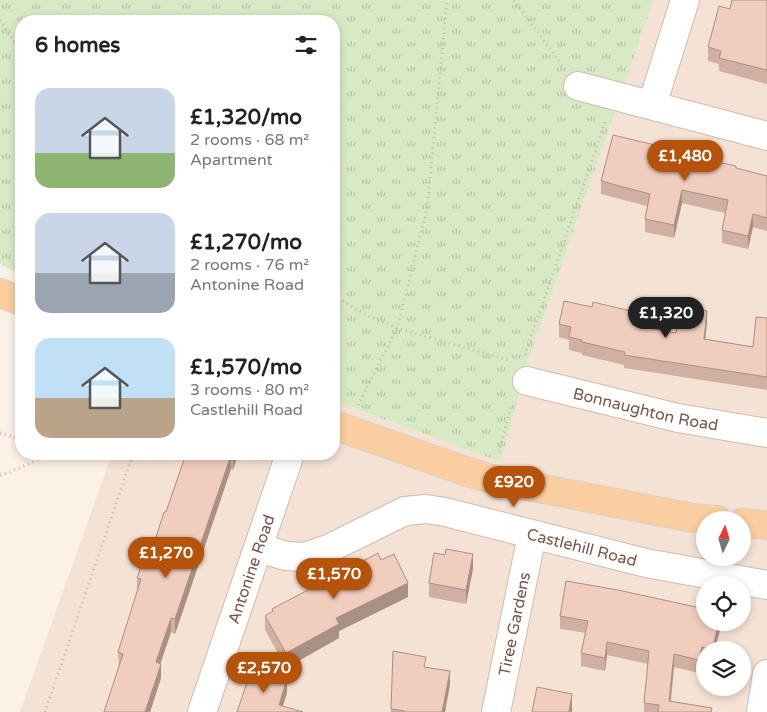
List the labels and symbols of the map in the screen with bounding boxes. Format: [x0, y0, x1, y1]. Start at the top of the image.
pin: £1,480 [644, 140, 726, 182]
pin: £1,320 [625, 296, 707, 339]
street label: Bonnaughton Road [571, 384, 720, 436]
pin: £920 [484, 466, 544, 508]
north arrow [696, 511, 751, 566]
street label: Antonine Road [224, 512, 280, 627]
street label: Castlehill Road [524, 524, 639, 571]
pin: £1,270 [125, 536, 207, 579]
pin: £1,570 [293, 558, 375, 600]
street label: Tiree Gardens [495, 570, 535, 678]
pin: £2,570 [223, 652, 305, 694]

